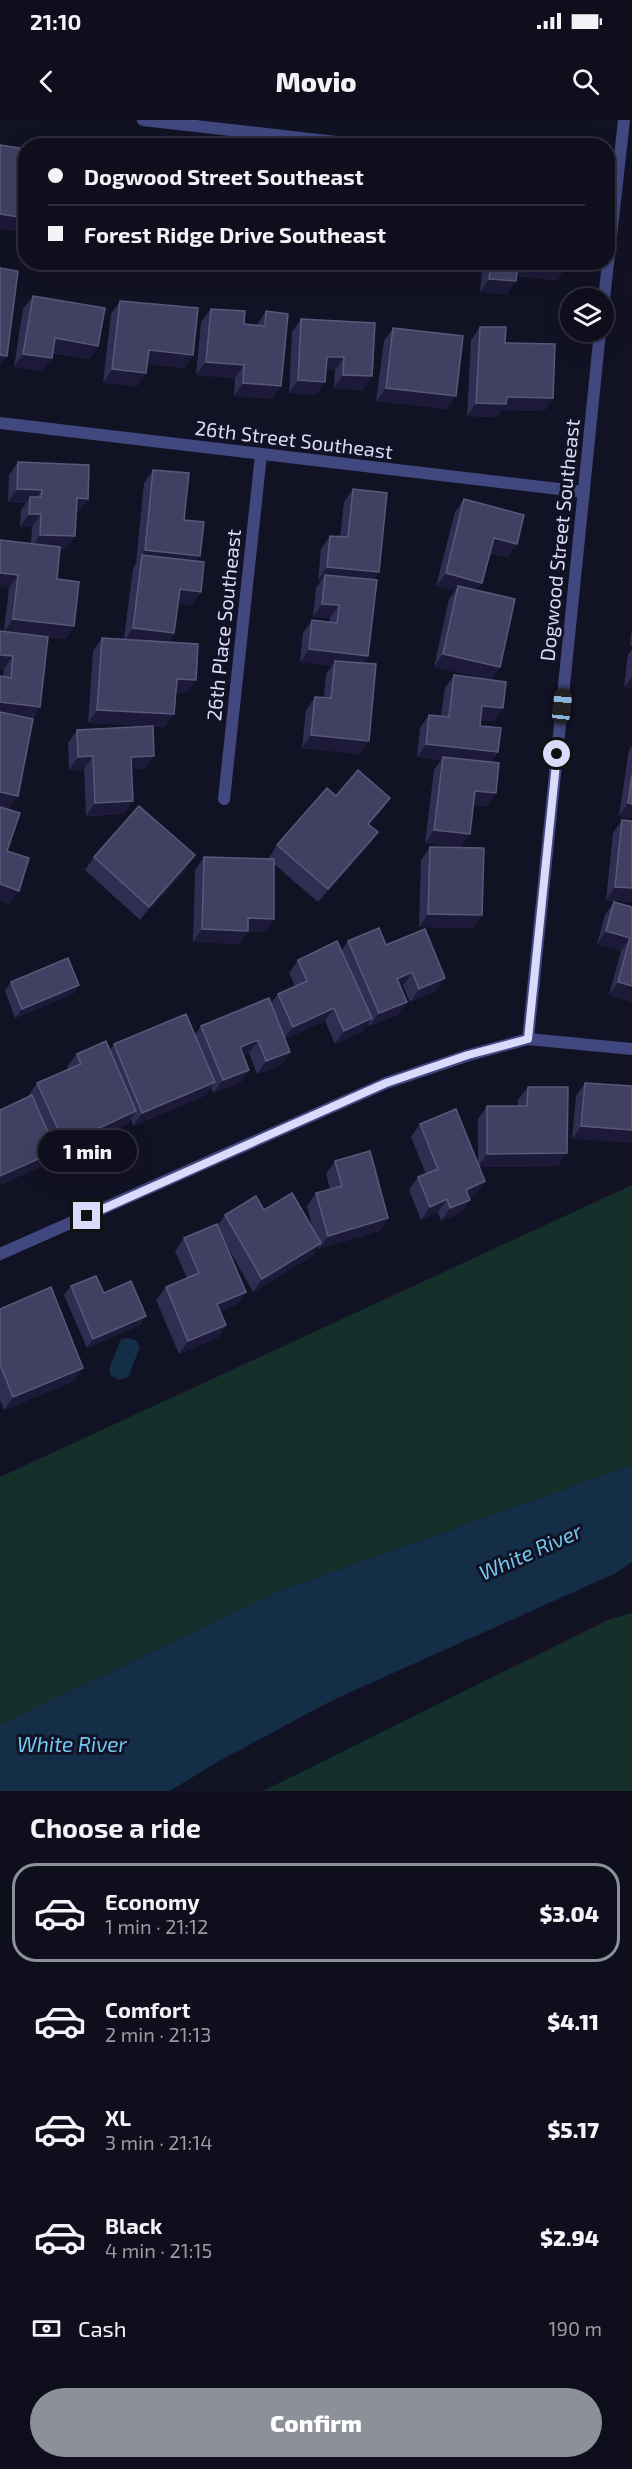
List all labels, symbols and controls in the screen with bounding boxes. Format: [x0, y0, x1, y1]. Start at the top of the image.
text: 21:10 [30, 8, 81, 34]
icon: back [30, 65, 63, 98]
text: Movio [275, 65, 357, 97]
icon: search [569, 65, 602, 98]
text: Dogwood Street Southeast [84, 163, 364, 189]
text: Forest Ridge Drive Southeast [84, 221, 386, 247]
map controls [560, 288, 614, 342]
button: layers [560, 288, 614, 342]
street label: 26th Street Southeast [194, 415, 395, 463]
street label: Dogwood Street Southeast [534, 417, 584, 662]
street label: 26th Place Southeast [201, 528, 245, 722]
car [551, 687, 573, 725]
route start [543, 740, 570, 767]
callout: 1 min [38, 1129, 136, 1171]
text: 1 min [63, 1139, 112, 1163]
route end [73, 1202, 100, 1229]
water label: White River [475, 1517, 586, 1585]
water label: White River [17, 1731, 128, 1756]
text: Choose a ride [30, 1811, 201, 1843]
icon: car [33, 1886, 87, 1940]
text: Economy [105, 1888, 200, 1914]
text: $3.04 [539, 1900, 599, 1926]
text: 1 min · 21:12 [105, 1914, 208, 1938]
icon: car [33, 1994, 87, 2048]
text: Comfort [105, 1996, 190, 2022]
text: $4.11 [547, 2008, 599, 2034]
text: 2 min · 21:13 [105, 2022, 211, 2046]
icon: car [33, 2102, 87, 2156]
text: XL [105, 2104, 131, 2130]
text: $5.17 [547, 2116, 599, 2142]
text: 3 min · 21:14 [105, 2130, 213, 2154]
icon: car [33, 2210, 87, 2264]
text: Black [105, 2212, 162, 2238]
text: $2.94 [540, 2224, 599, 2250]
text: 4 min · 21:15 [105, 2238, 212, 2262]
icon: cash [30, 2312, 63, 2345]
text: Cash [78, 2315, 127, 2341]
text: 190 m [549, 2316, 602, 2340]
button: Confirm [30, 2388, 602, 2457]

